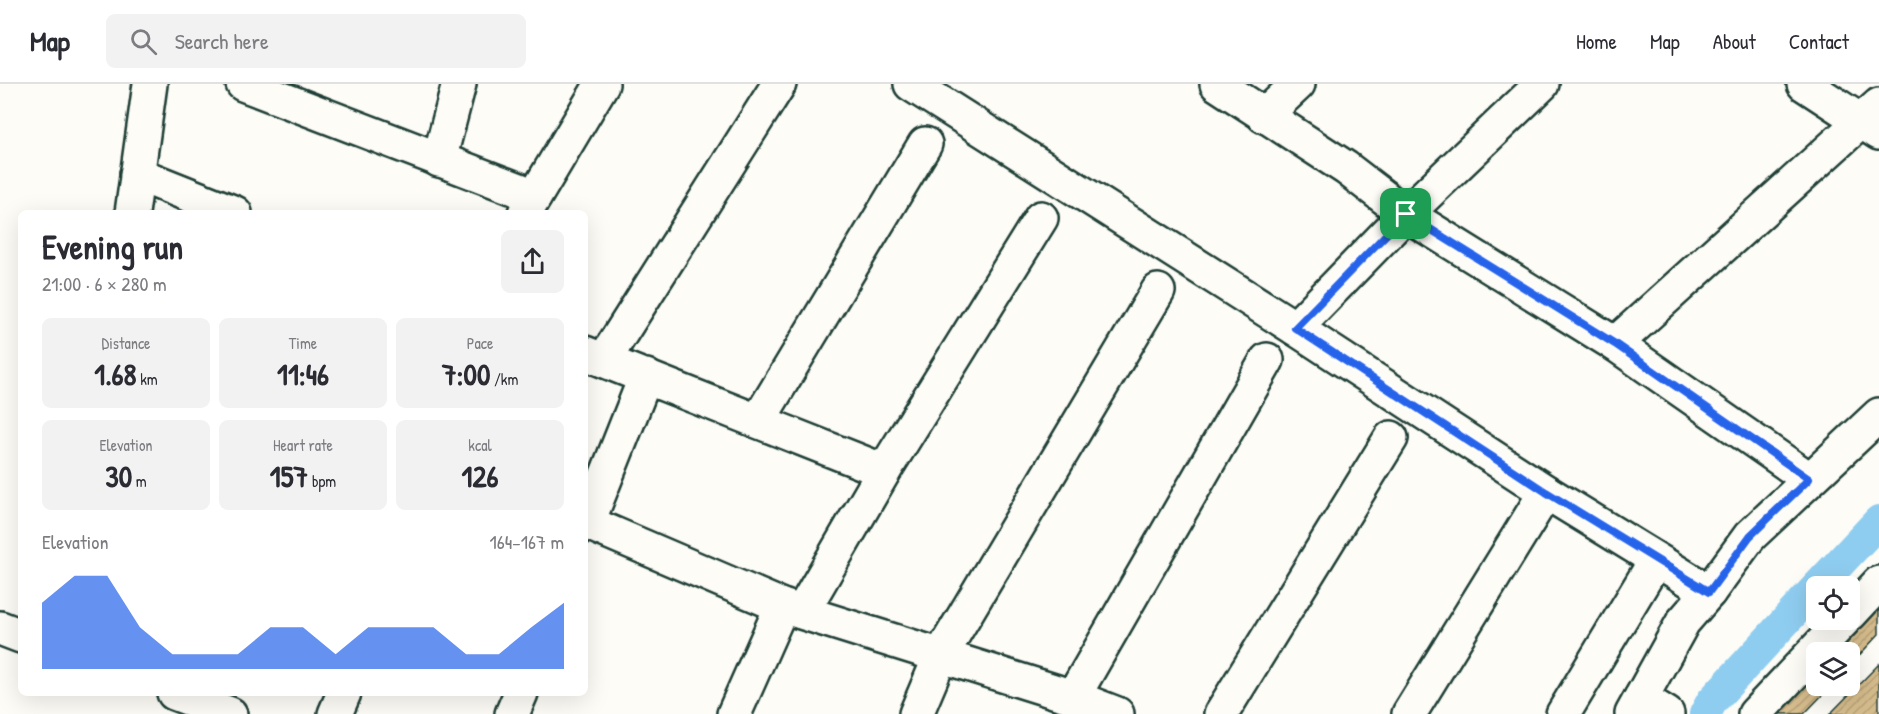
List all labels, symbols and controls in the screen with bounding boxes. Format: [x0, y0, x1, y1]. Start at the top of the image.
search box [106, 14, 526, 68]
text: Map [30, 22, 70, 60]
icon: search [127, 25, 160, 58]
text: Search here [175, 26, 269, 56]
text: Home [1576, 27, 1617, 56]
text: Map [1650, 27, 1680, 56]
text: About [1713, 27, 1756, 56]
text: Contact [1789, 27, 1849, 56]
pin [1380, 188, 1431, 239]
icon: arrive [1389, 197, 1422, 230]
text: Evening run [42, 225, 183, 269]
button: share [501, 230, 564, 293]
text: 21:00 · 6 × 280 m [42, 270, 167, 297]
text: Distance [102, 332, 150, 354]
text: Time [289, 332, 317, 354]
text: Pace [467, 332, 493, 354]
text: 1.68 [94, 354, 137, 394]
text: 11:46 [277, 354, 329, 394]
text: 7:00 [442, 354, 490, 394]
text: km [137, 368, 158, 390]
text: /km [490, 368, 518, 390]
text: Elevation [99, 434, 153, 456]
text: Heart rate [273, 434, 333, 456]
text: kcal [468, 434, 492, 456]
text: 30 [105, 456, 132, 496]
text: 157 [270, 456, 308, 496]
text: 126 [462, 456, 498, 496]
text: m [132, 470, 147, 492]
text: bpm [308, 470, 336, 492]
text: Elevation [42, 528, 108, 555]
text: 164–167 m [490, 528, 564, 555]
map controls [1806, 576, 1860, 696]
button: locate [1806, 576, 1860, 630]
button: layers [1806, 642, 1860, 696]

